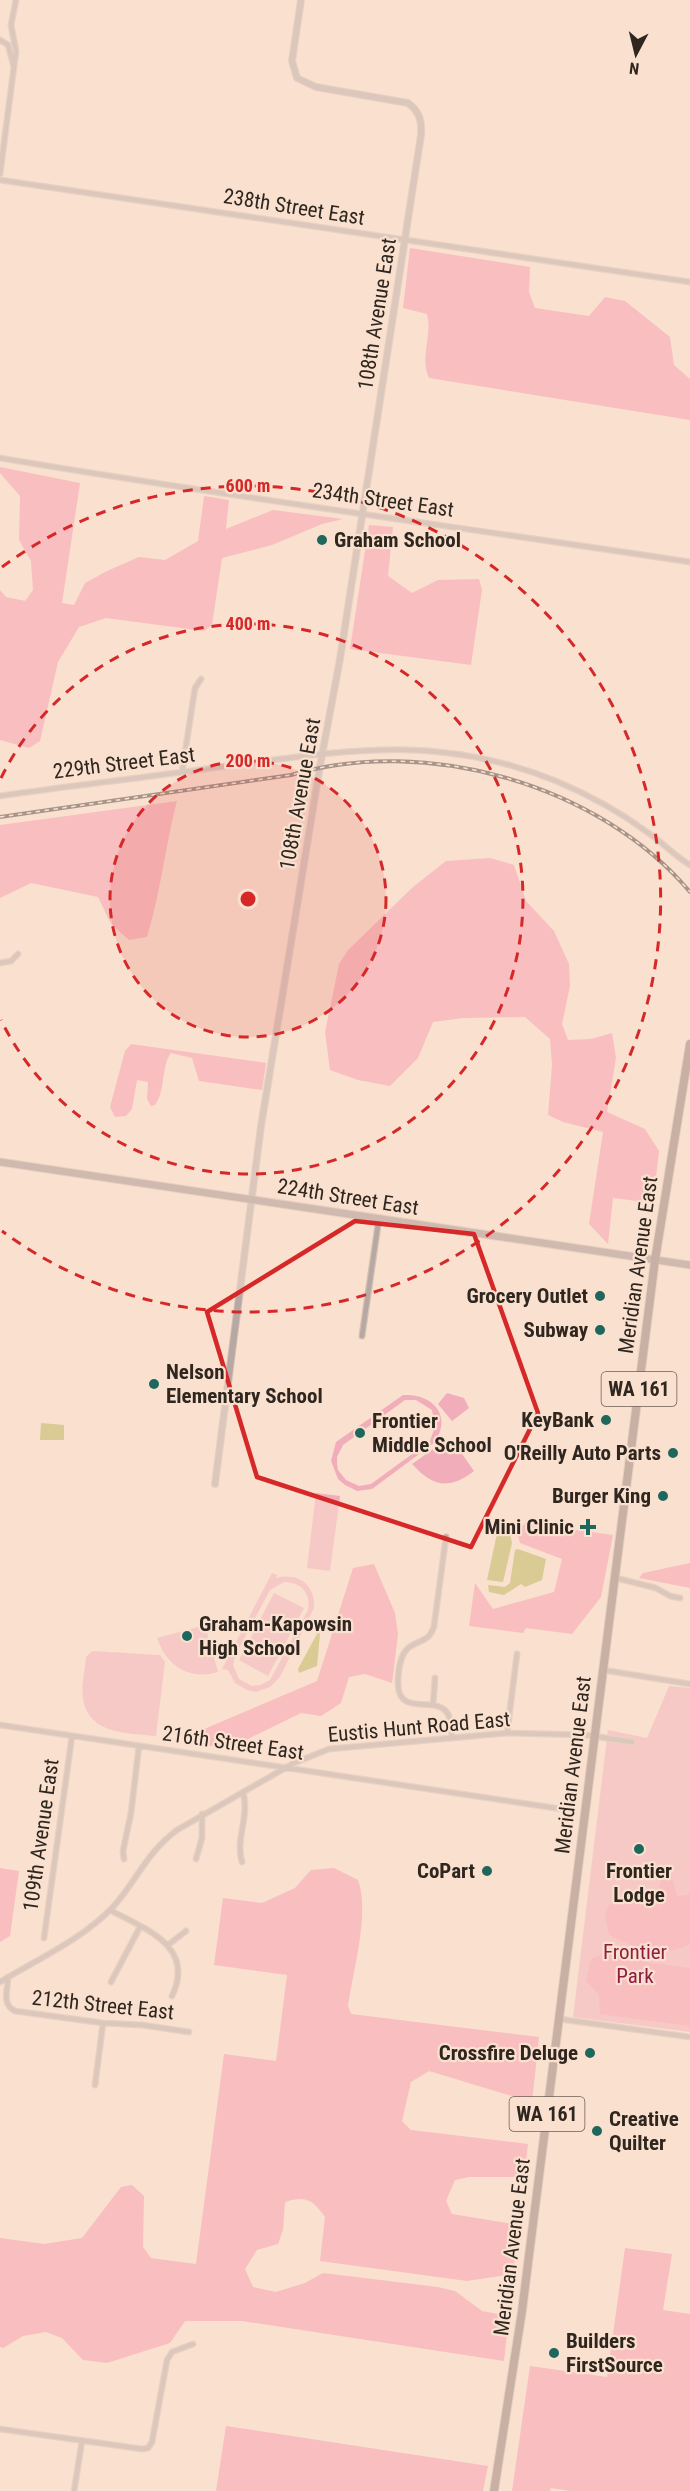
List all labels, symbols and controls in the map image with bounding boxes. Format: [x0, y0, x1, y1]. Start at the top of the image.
north arrow [606, 24, 666, 84]
text: N [628, 58, 640, 78]
street label: 238th Street East [222, 184, 366, 230]
street label: 108th Avenue East [353, 236, 401, 392]
text: 600 m [226, 475, 270, 496]
street label: 234th Street East [311, 478, 455, 522]
place label: Graham School [334, 528, 461, 552]
marker: Graham School [315, 533, 329, 547]
text: 400 m [226, 613, 270, 634]
street label: 108th Avenue East [275, 716, 325, 872]
street label: 229th Street East [52, 742, 196, 784]
text: 200 m [226, 750, 270, 771]
centre of rings [238, 889, 258, 909]
street label: 224th Street East [276, 1174, 420, 1220]
street label: Meridian Avenue East [614, 1175, 662, 1355]
place label: Grocery Outlet [466, 1284, 588, 1308]
marker: Grocery Outlet [593, 1289, 607, 1303]
place label: Subway [524, 1318, 589, 1342]
marker: Subway [593, 1323, 607, 1337]
place label: Nelson Elementary School [166, 1360, 323, 1408]
road number: WA 161 [602, 1372, 676, 1406]
marker: Nelson Elementary School [147, 1377, 161, 1391]
place label: KeyBank [521, 1408, 595, 1432]
place label: Frontier Middle School [372, 1409, 492, 1457]
marker: KeyBank [599, 1413, 613, 1427]
marker: Frontier Middle School [353, 1426, 367, 1440]
place label: O'Reilly Auto Parts [504, 1441, 661, 1465]
marker: O'Reilly Auto Parts [666, 1446, 680, 1460]
place label: Burger King [552, 1484, 651, 1508]
marker: Burger King [656, 1489, 670, 1503]
place label: Mini Clinic [484, 1515, 574, 1539]
marker: Mini Clinic [579, 1518, 597, 1536]
place label: Graham-Kapowsin High School [199, 1612, 352, 1660]
marker: Graham-Kapowsin High School [180, 1629, 194, 1643]
street label: Meridian Avenue East [550, 1675, 596, 1855]
street label: Eustis Hunt Road East [327, 1707, 511, 1747]
street label: 216th Street East [161, 1721, 305, 1765]
street label: 109th Avenue East [18, 1757, 64, 1913]
marker: Frontier Lodge [632, 1842, 646, 1856]
place label: CoPart [417, 1859, 475, 1883]
place label: Frontier Lodge [606, 1859, 672, 1907]
marker: CoPart [480, 1864, 494, 1878]
park label: Frontier Park [603, 1940, 667, 1988]
street label: 212th Street East [31, 1986, 175, 2024]
place label: Crossfire Deluge [439, 2041, 578, 2065]
marker: Crossfire Deluge [583, 2046, 597, 2060]
road number: WA 161 [510, 2097, 584, 2131]
place label: Creative Quilter [609, 2107, 679, 2155]
marker: Creative Quilter [590, 2124, 604, 2138]
street label: Meridian Avenue East [489, 2157, 535, 2337]
place label: Builders FirstSource [566, 2329, 663, 2377]
marker: Builders FirstSource [547, 2346, 561, 2360]

